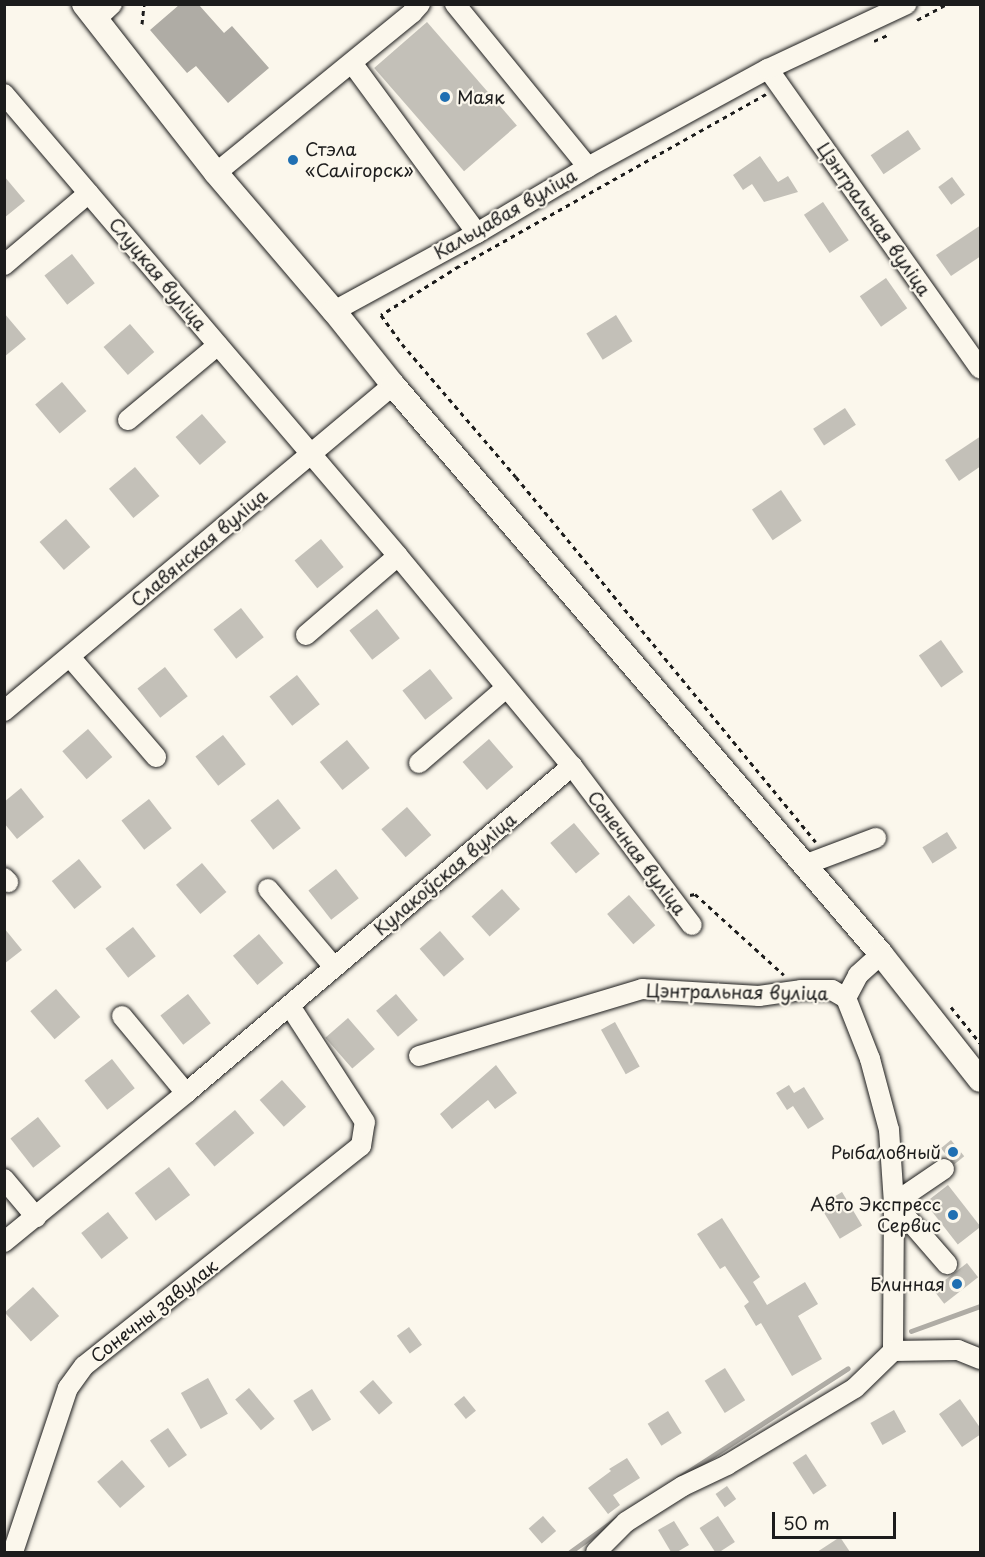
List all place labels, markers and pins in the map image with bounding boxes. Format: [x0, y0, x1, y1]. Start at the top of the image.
place label: Маяк [457, 86, 505, 108]
marker: Маяк [438, 90, 452, 104]
place label: Стэла «Салігорск» [305, 139, 414, 182]
marker: Стэла «Салігорск» [286, 153, 300, 167]
place label: Рыбаловный [831, 1141, 941, 1163]
marker: Рыбаловный [946, 1145, 960, 1159]
place label: Авто Экспресс Сервис [809, 1194, 941, 1236]
marker: Авто Экспресс Сервис [946, 1208, 960, 1222]
place label: Блинная [870, 1273, 945, 1295]
marker: Блинная [950, 1277, 964, 1291]

